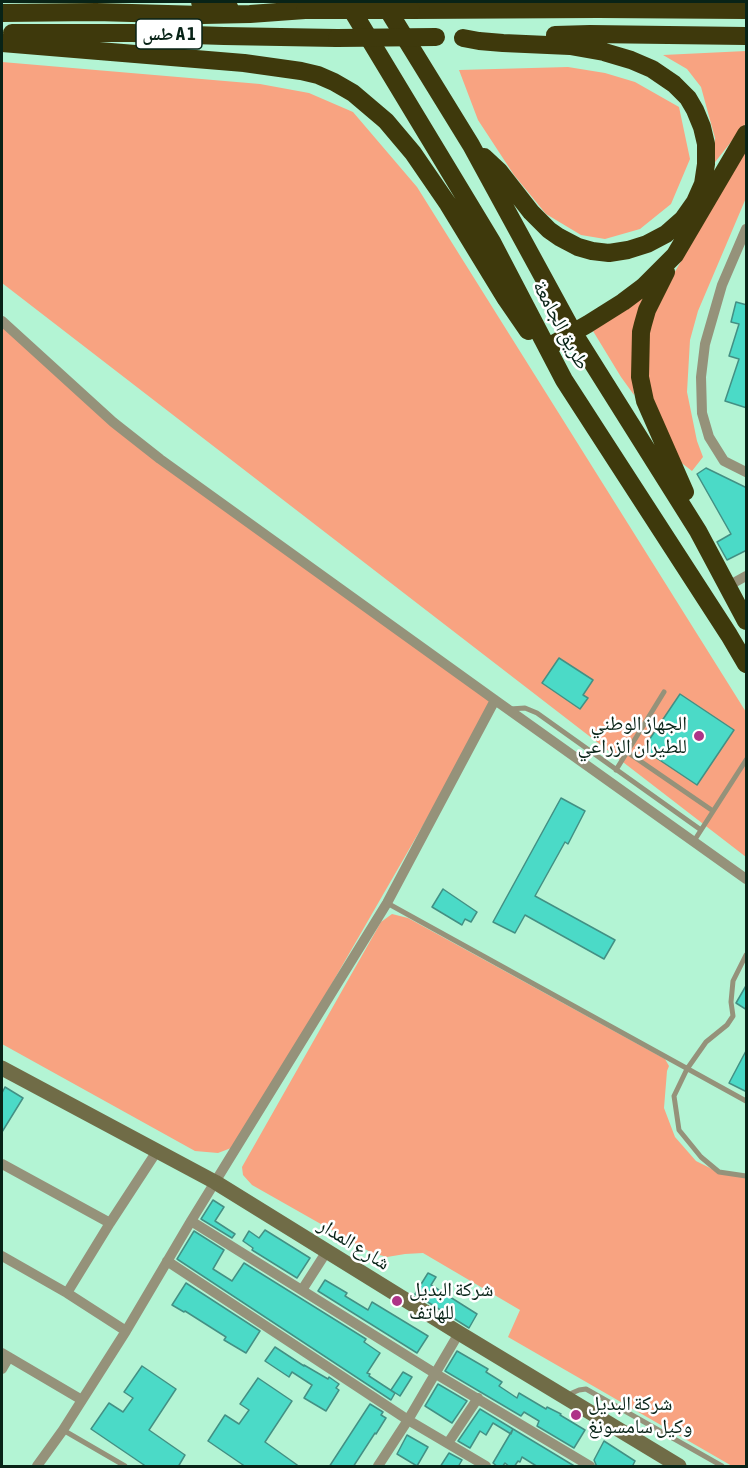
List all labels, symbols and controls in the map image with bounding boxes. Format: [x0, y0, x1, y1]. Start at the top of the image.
road number: طس A 1 [136, 19, 202, 49]
street label: طريق الجامعة [528, 276, 594, 374]
place label: الجهاز الوطني للطيران الزراعي [577, 712, 687, 759]
marker: الجهاز الوطني للطيران الزراعي [692, 729, 706, 743]
street label: شارع المدار [314, 1213, 394, 1275]
place label: شركة البديل للهاتف [409, 1278, 493, 1325]
marker: شركة البديل للهاتف [390, 1294, 404, 1308]
place label: شركة البديل وكيل سامسونغ [588, 1392, 692, 1439]
marker: شركة البديل وكيل سامسونغ [569, 1408, 583, 1422]

